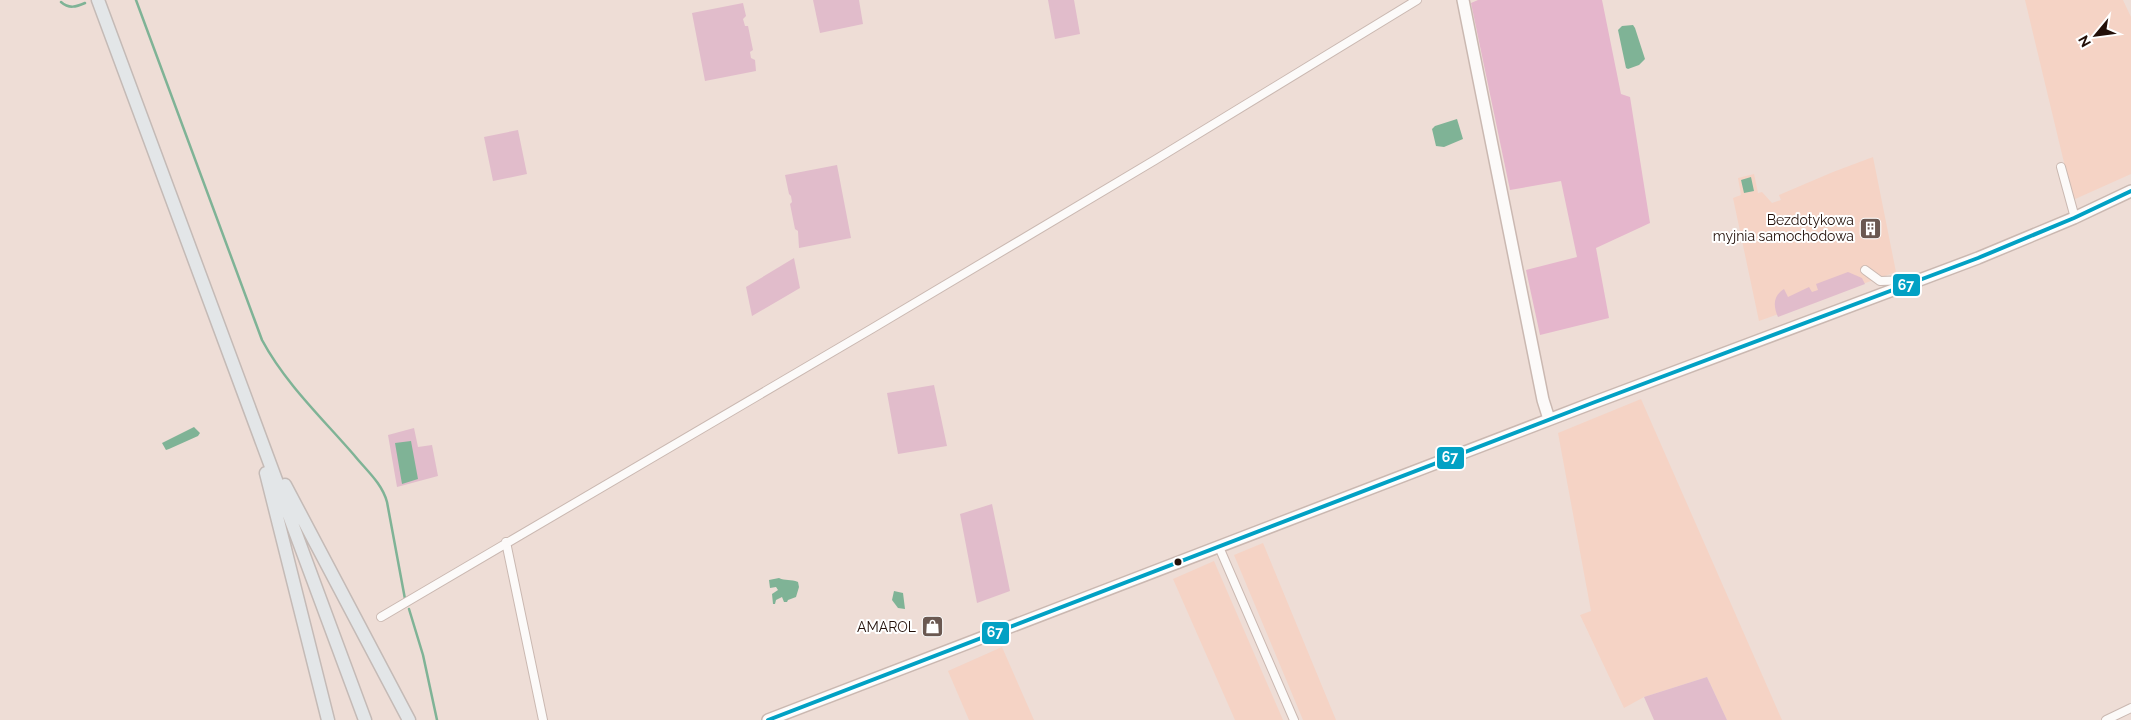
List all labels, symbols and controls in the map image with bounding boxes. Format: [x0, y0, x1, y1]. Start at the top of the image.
north arrow [2071, 10, 2121, 60]
text: N [2075, 33, 2094, 50]
place label: Bezdotykowa myjnia samochodowa [1713, 212, 1854, 244]
building icon: Bezdotykowa myjnia samochodowa [1858, 216, 1882, 240]
line badge: 67 [1892, 273, 1921, 297]
text: 67 [1898, 277, 1914, 293]
line badge: 67 [1436, 446, 1465, 470]
text: 67 [1442, 449, 1458, 465]
unlabelled marker [1173, 557, 1183, 567]
shop icon: AMAROL [920, 615, 944, 639]
place label: AMAROL [857, 619, 916, 635]
line badge: 67 [981, 621, 1010, 645]
text: 67 [987, 624, 1003, 640]

